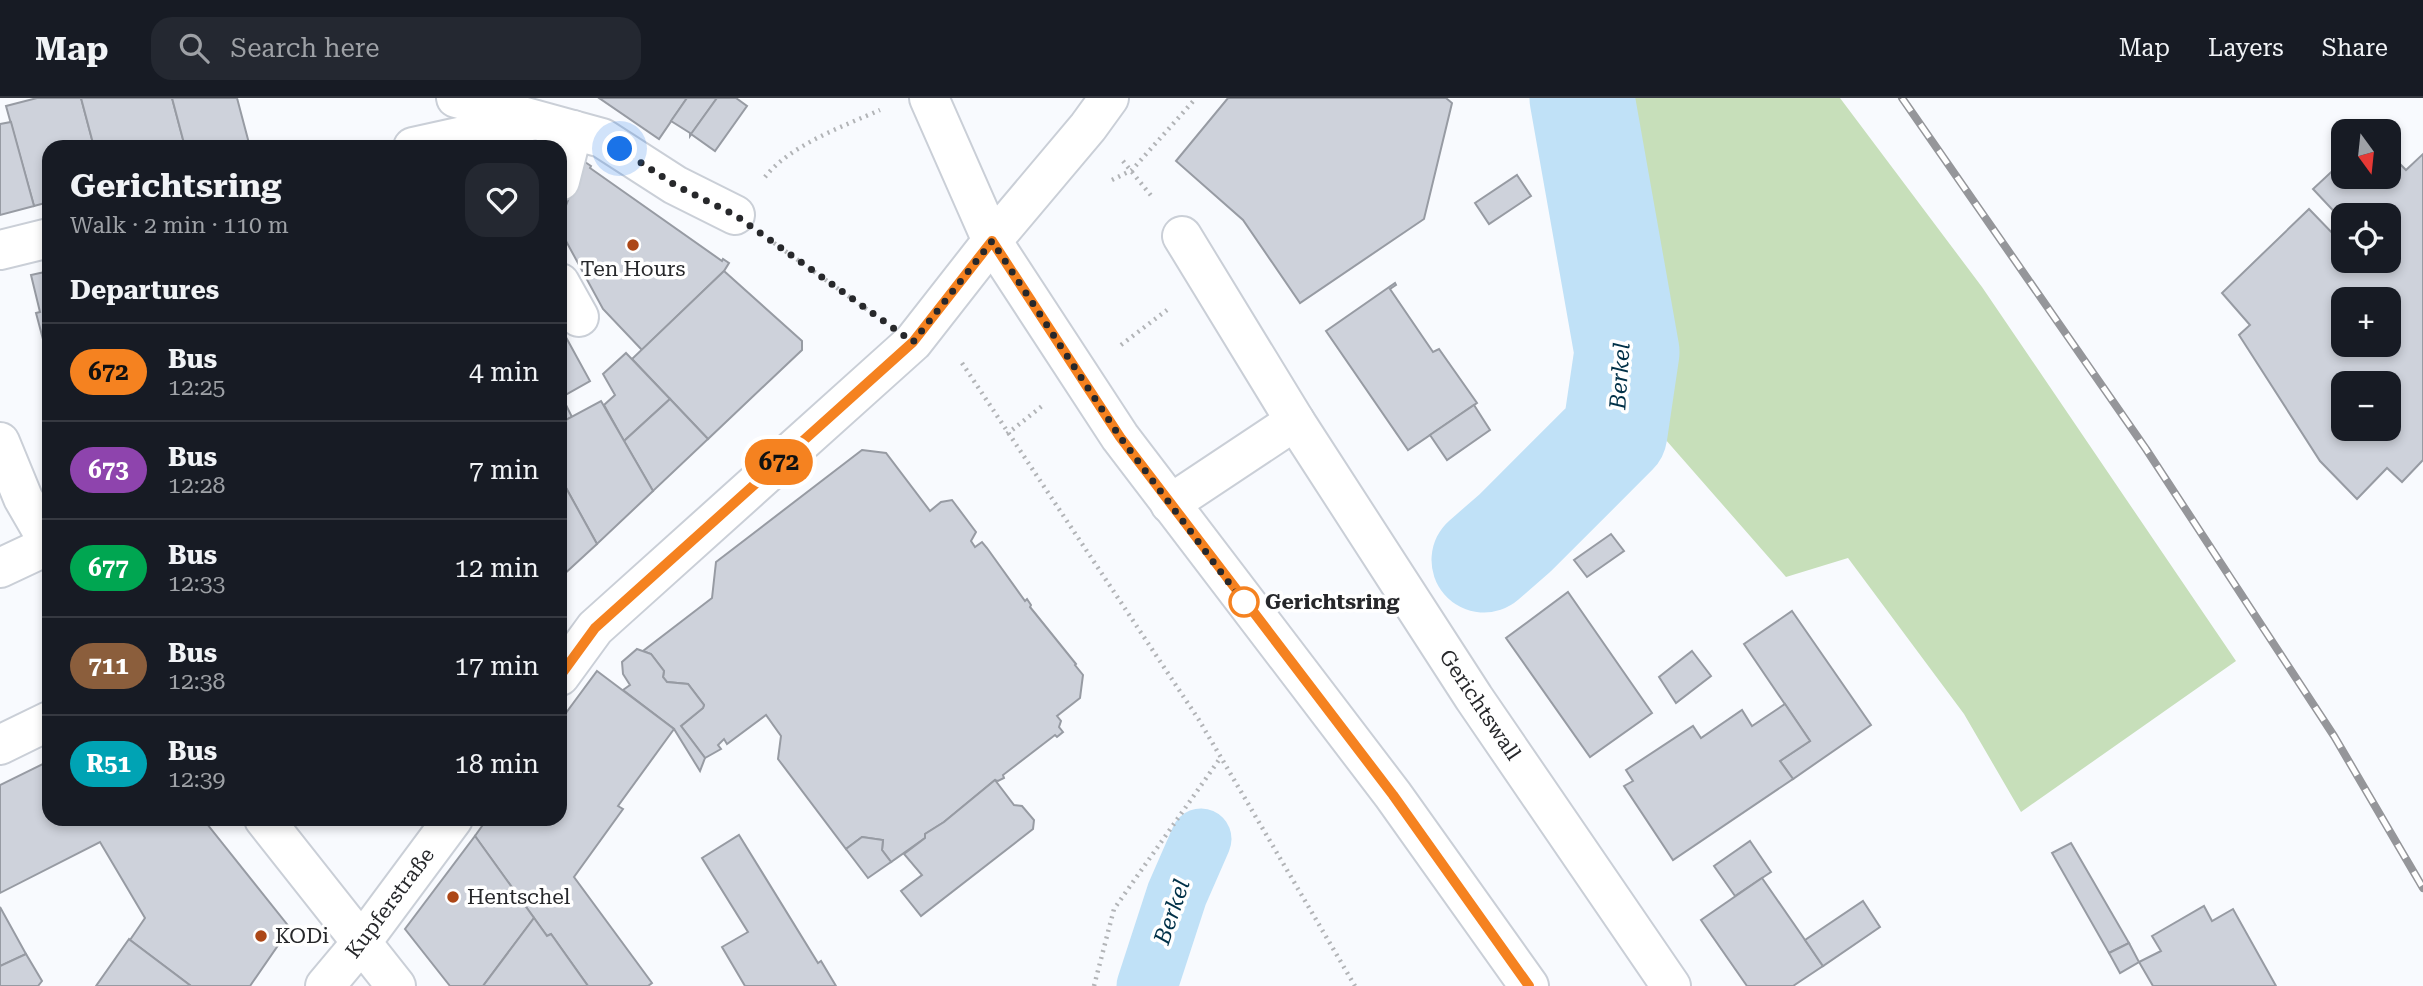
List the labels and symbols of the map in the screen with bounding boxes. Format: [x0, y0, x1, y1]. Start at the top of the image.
north arrow [2331, 119, 2401, 189]
your location [602, 131, 637, 166]
marker: Ten Hours [625, 237, 641, 253]
place label: Ten Hours [581, 257, 685, 281]
water label: Berkel [1604, 342, 1636, 411]
line badge: 672 [739, 439, 819, 485]
marker: Gerichtsring [1229, 587, 1259, 617]
place label: Gerichtsring [1265, 590, 1400, 614]
street label: Gerichtswall [1434, 645, 1526, 765]
street label: Kupferstraße [341, 843, 439, 963]
water label: Berkel [1148, 876, 1196, 949]
place label: Hentschel [467, 885, 571, 909]
marker: Hentschel [445, 889, 461, 905]
place label: KODi [275, 924, 329, 948]
marker: KODi [253, 928, 269, 944]

